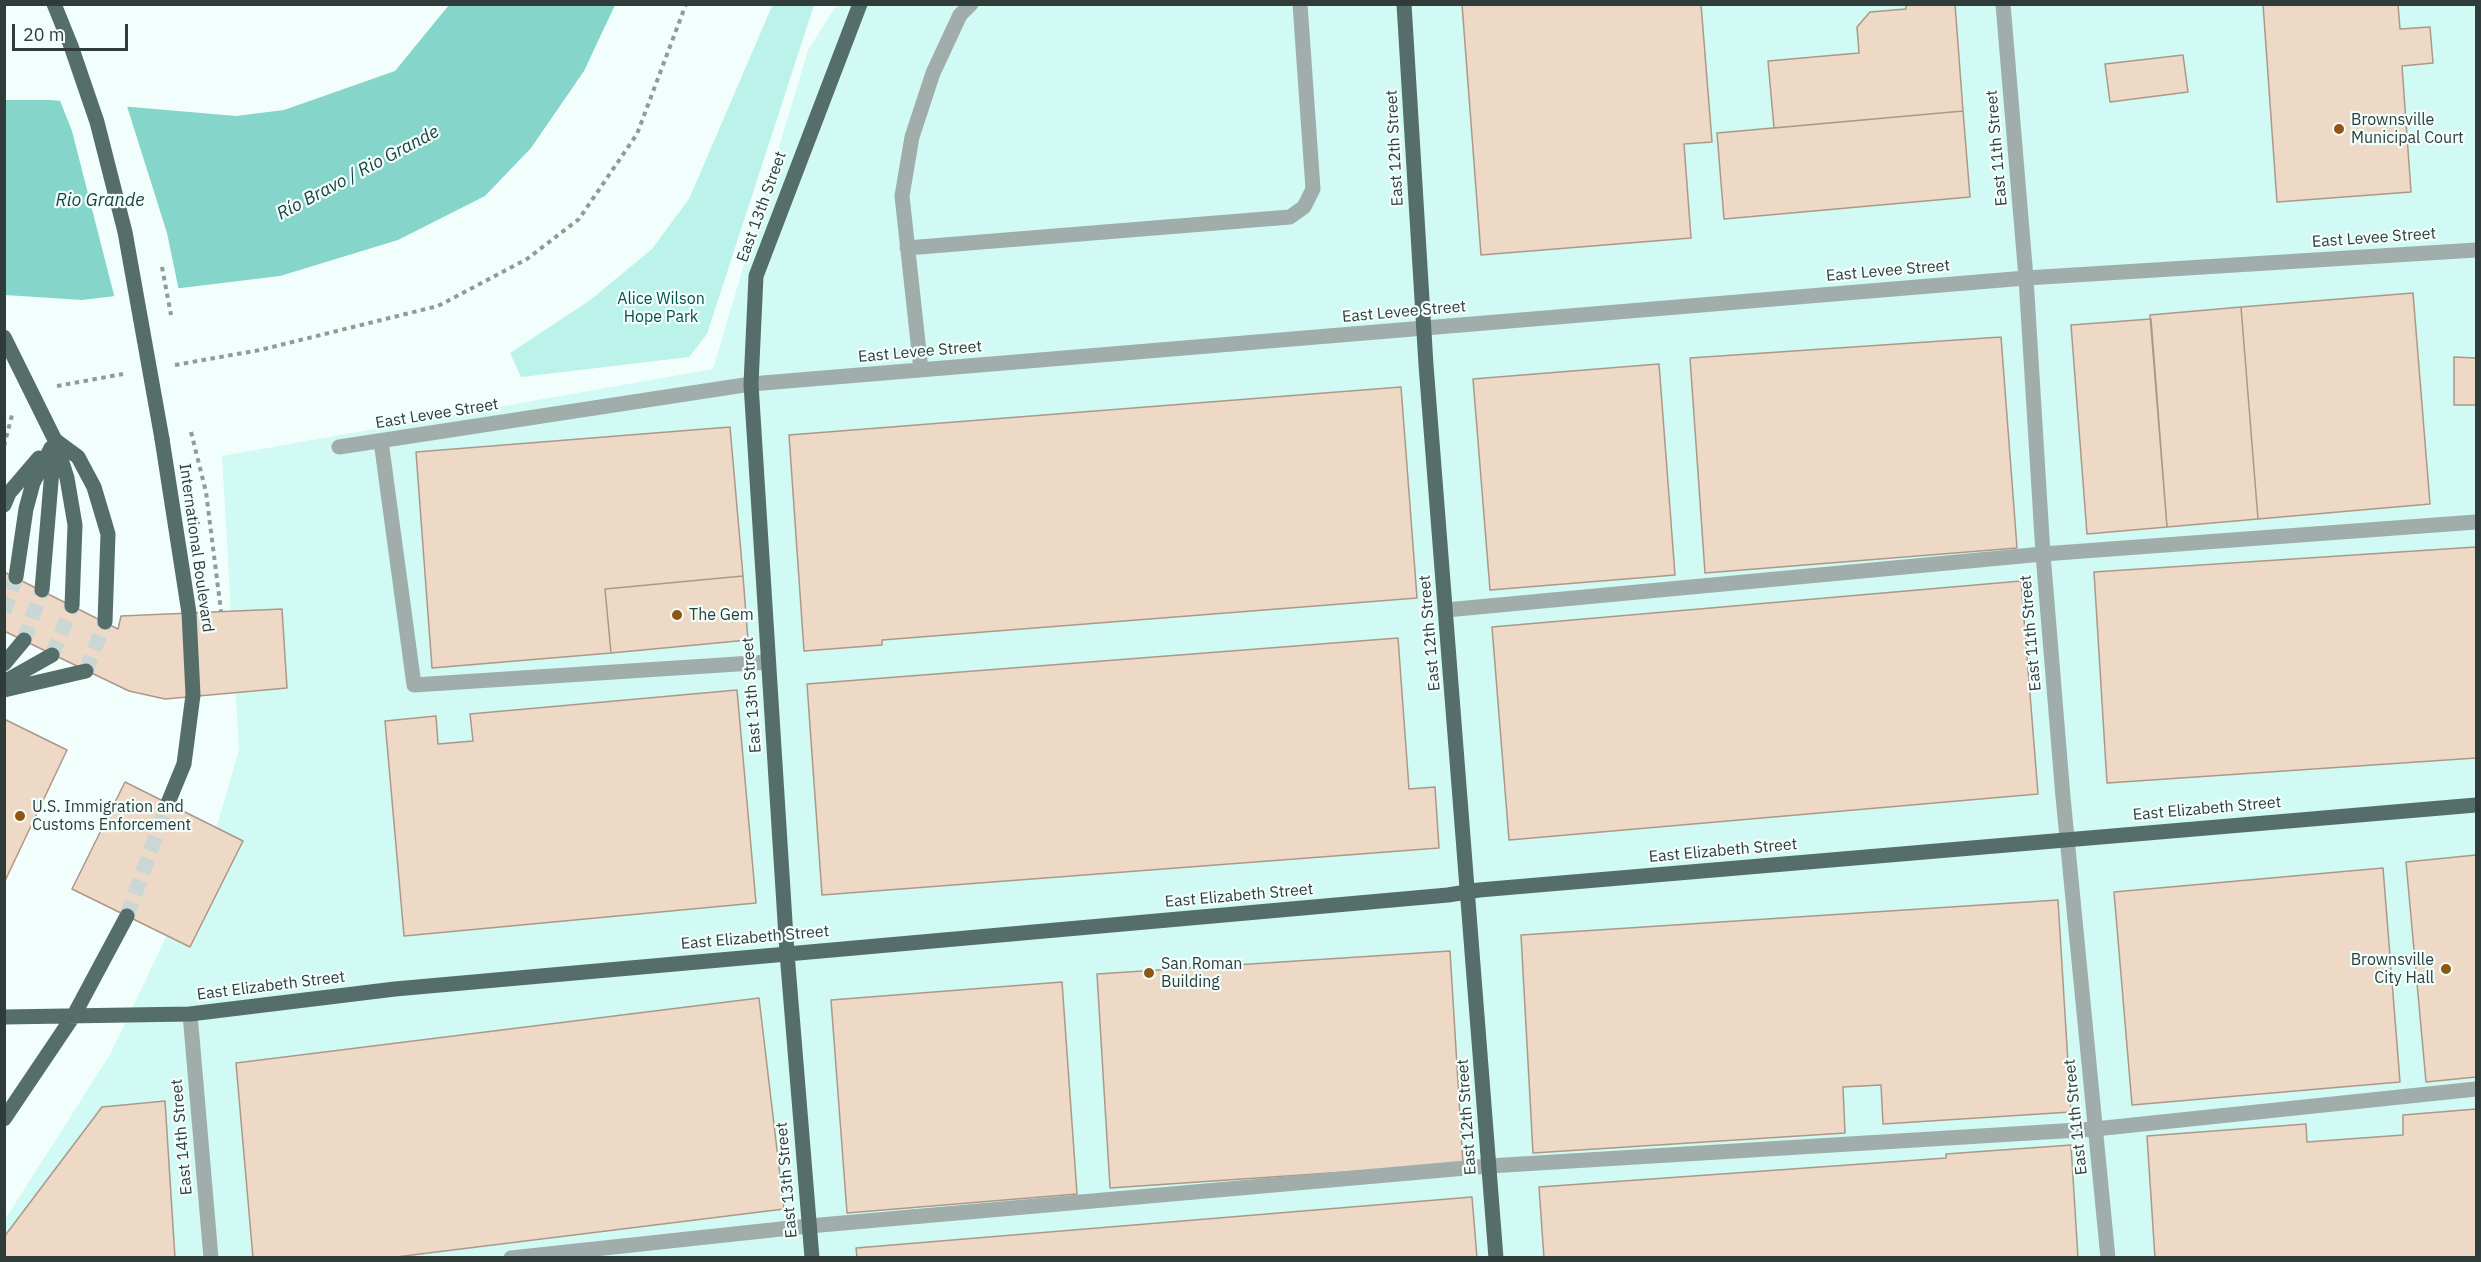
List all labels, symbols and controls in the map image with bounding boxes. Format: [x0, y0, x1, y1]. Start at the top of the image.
scale bar [15, 12, 130, 50]
text: 20 m [23, 23, 65, 46]
street label: East 12th Street [1382, 89, 1408, 207]
street label: East 11th Street [1982, 89, 2012, 207]
place label: Brownsville Municipal Court [2351, 110, 2464, 148]
water label: Río Bravo / Rio Grande [273, 121, 443, 225]
marker: Brownsville Municipal Court [2332, 122, 2346, 136]
street label: East 13th Street [733, 149, 791, 265]
water label: Rio Grande [56, 190, 144, 212]
street label: East Levee Street [2311, 224, 2437, 252]
street label: East Levee Street [1825, 256, 1951, 286]
park label: Alice Wilson Hope Park [617, 289, 705, 327]
street label: East Levee Street [1341, 297, 1467, 327]
street label: East Levee Street [857, 337, 983, 367]
street label: East Levee Street [374, 395, 500, 433]
street label: International Boulevard [175, 462, 217, 634]
street label: East 12th Street [1415, 574, 1445, 692]
street label: East 11th Street [2016, 574, 2046, 692]
place label: The Gem [689, 605, 754, 625]
marker: The Gem [670, 608, 684, 622]
street label: East 13th Street [738, 636, 766, 754]
street label: East Elizabeth Street [2132, 793, 2282, 825]
place label: U.S. Immigration and Customs Enforcement [32, 797, 191, 835]
marker: U.S. Immigration and Customs Enforcement [13, 809, 27, 823]
street label: East Elizabeth Street [1648, 835, 1798, 867]
street label: East Elizabeth Street [1164, 880, 1314, 912]
street label: East Elizabeth Street [680, 922, 830, 954]
place label: Brownsville City Hall [2351, 950, 2434, 988]
place label: San Roman Building [1161, 954, 1242, 992]
marker: Brownsville City Hall [2439, 962, 2453, 976]
marker: San Roman Building [1142, 966, 1156, 980]
street label: East Elizabeth Street [196, 967, 346, 1005]
street label: East 12th Street [1453, 1058, 1481, 1176]
street label: East 11th Street [2060, 1058, 2092, 1176]
street label: East 14th Street [167, 1078, 197, 1196]
street label: East 13th Street [772, 1121, 802, 1239]

